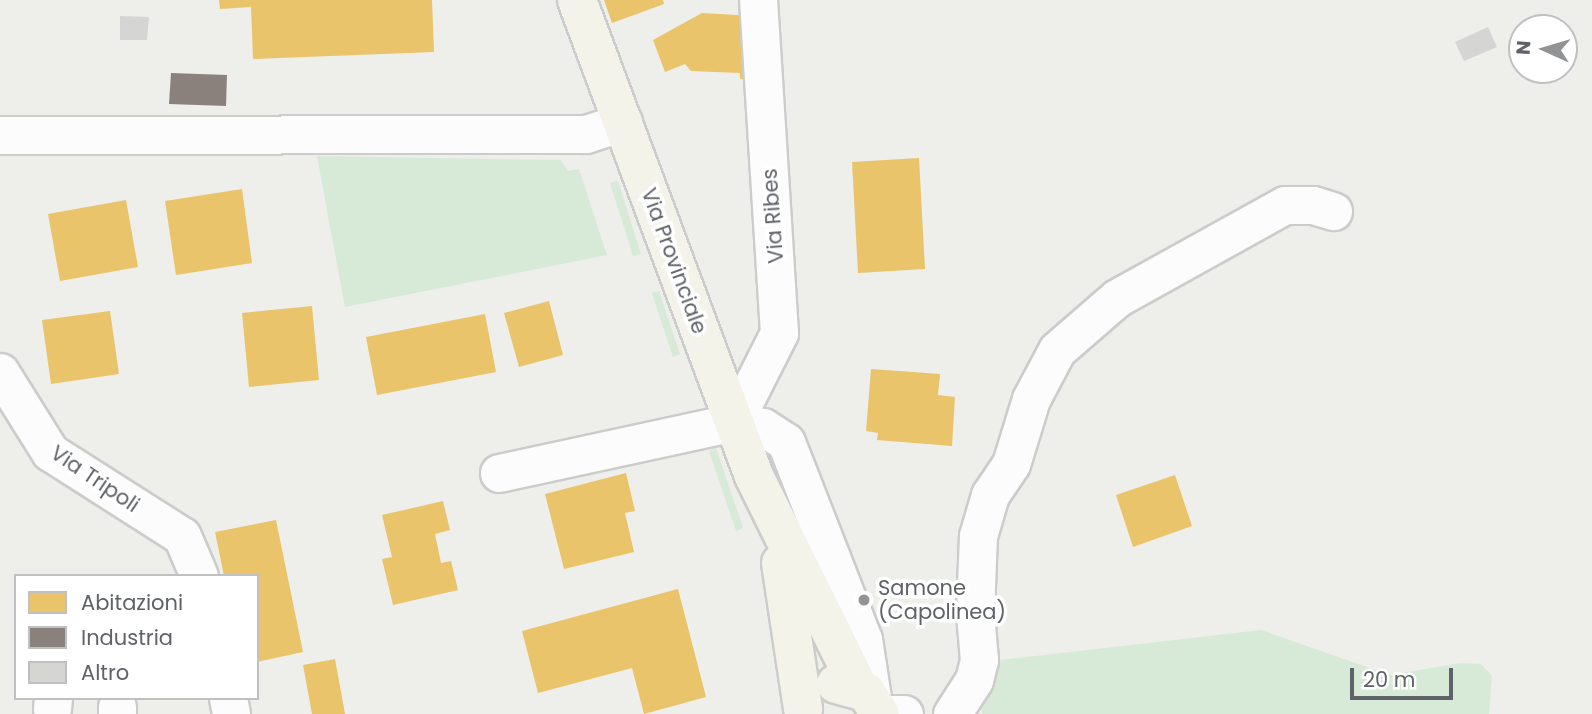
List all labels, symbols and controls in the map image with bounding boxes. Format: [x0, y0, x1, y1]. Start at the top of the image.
north arrow [1508, 14, 1578, 84]
text: N [1510, 40, 1538, 56]
street label: Via Ribes [757, 168, 789, 264]
street label: Via Provinciale [636, 185, 712, 337]
street label: Via Tripoli [46, 440, 144, 518]
legend [14, 574, 259, 700]
place label: Samone (Capolinea) [878, 575, 1006, 625]
text: Abitazioni [81, 588, 183, 617]
marker: Samone (Capolinea) [856, 592, 872, 608]
text: Industria [81, 623, 173, 652]
scale bar [1354, 654, 1457, 698]
text: Altro [81, 658, 129, 687]
text: 20 m [1363, 665, 1416, 694]

